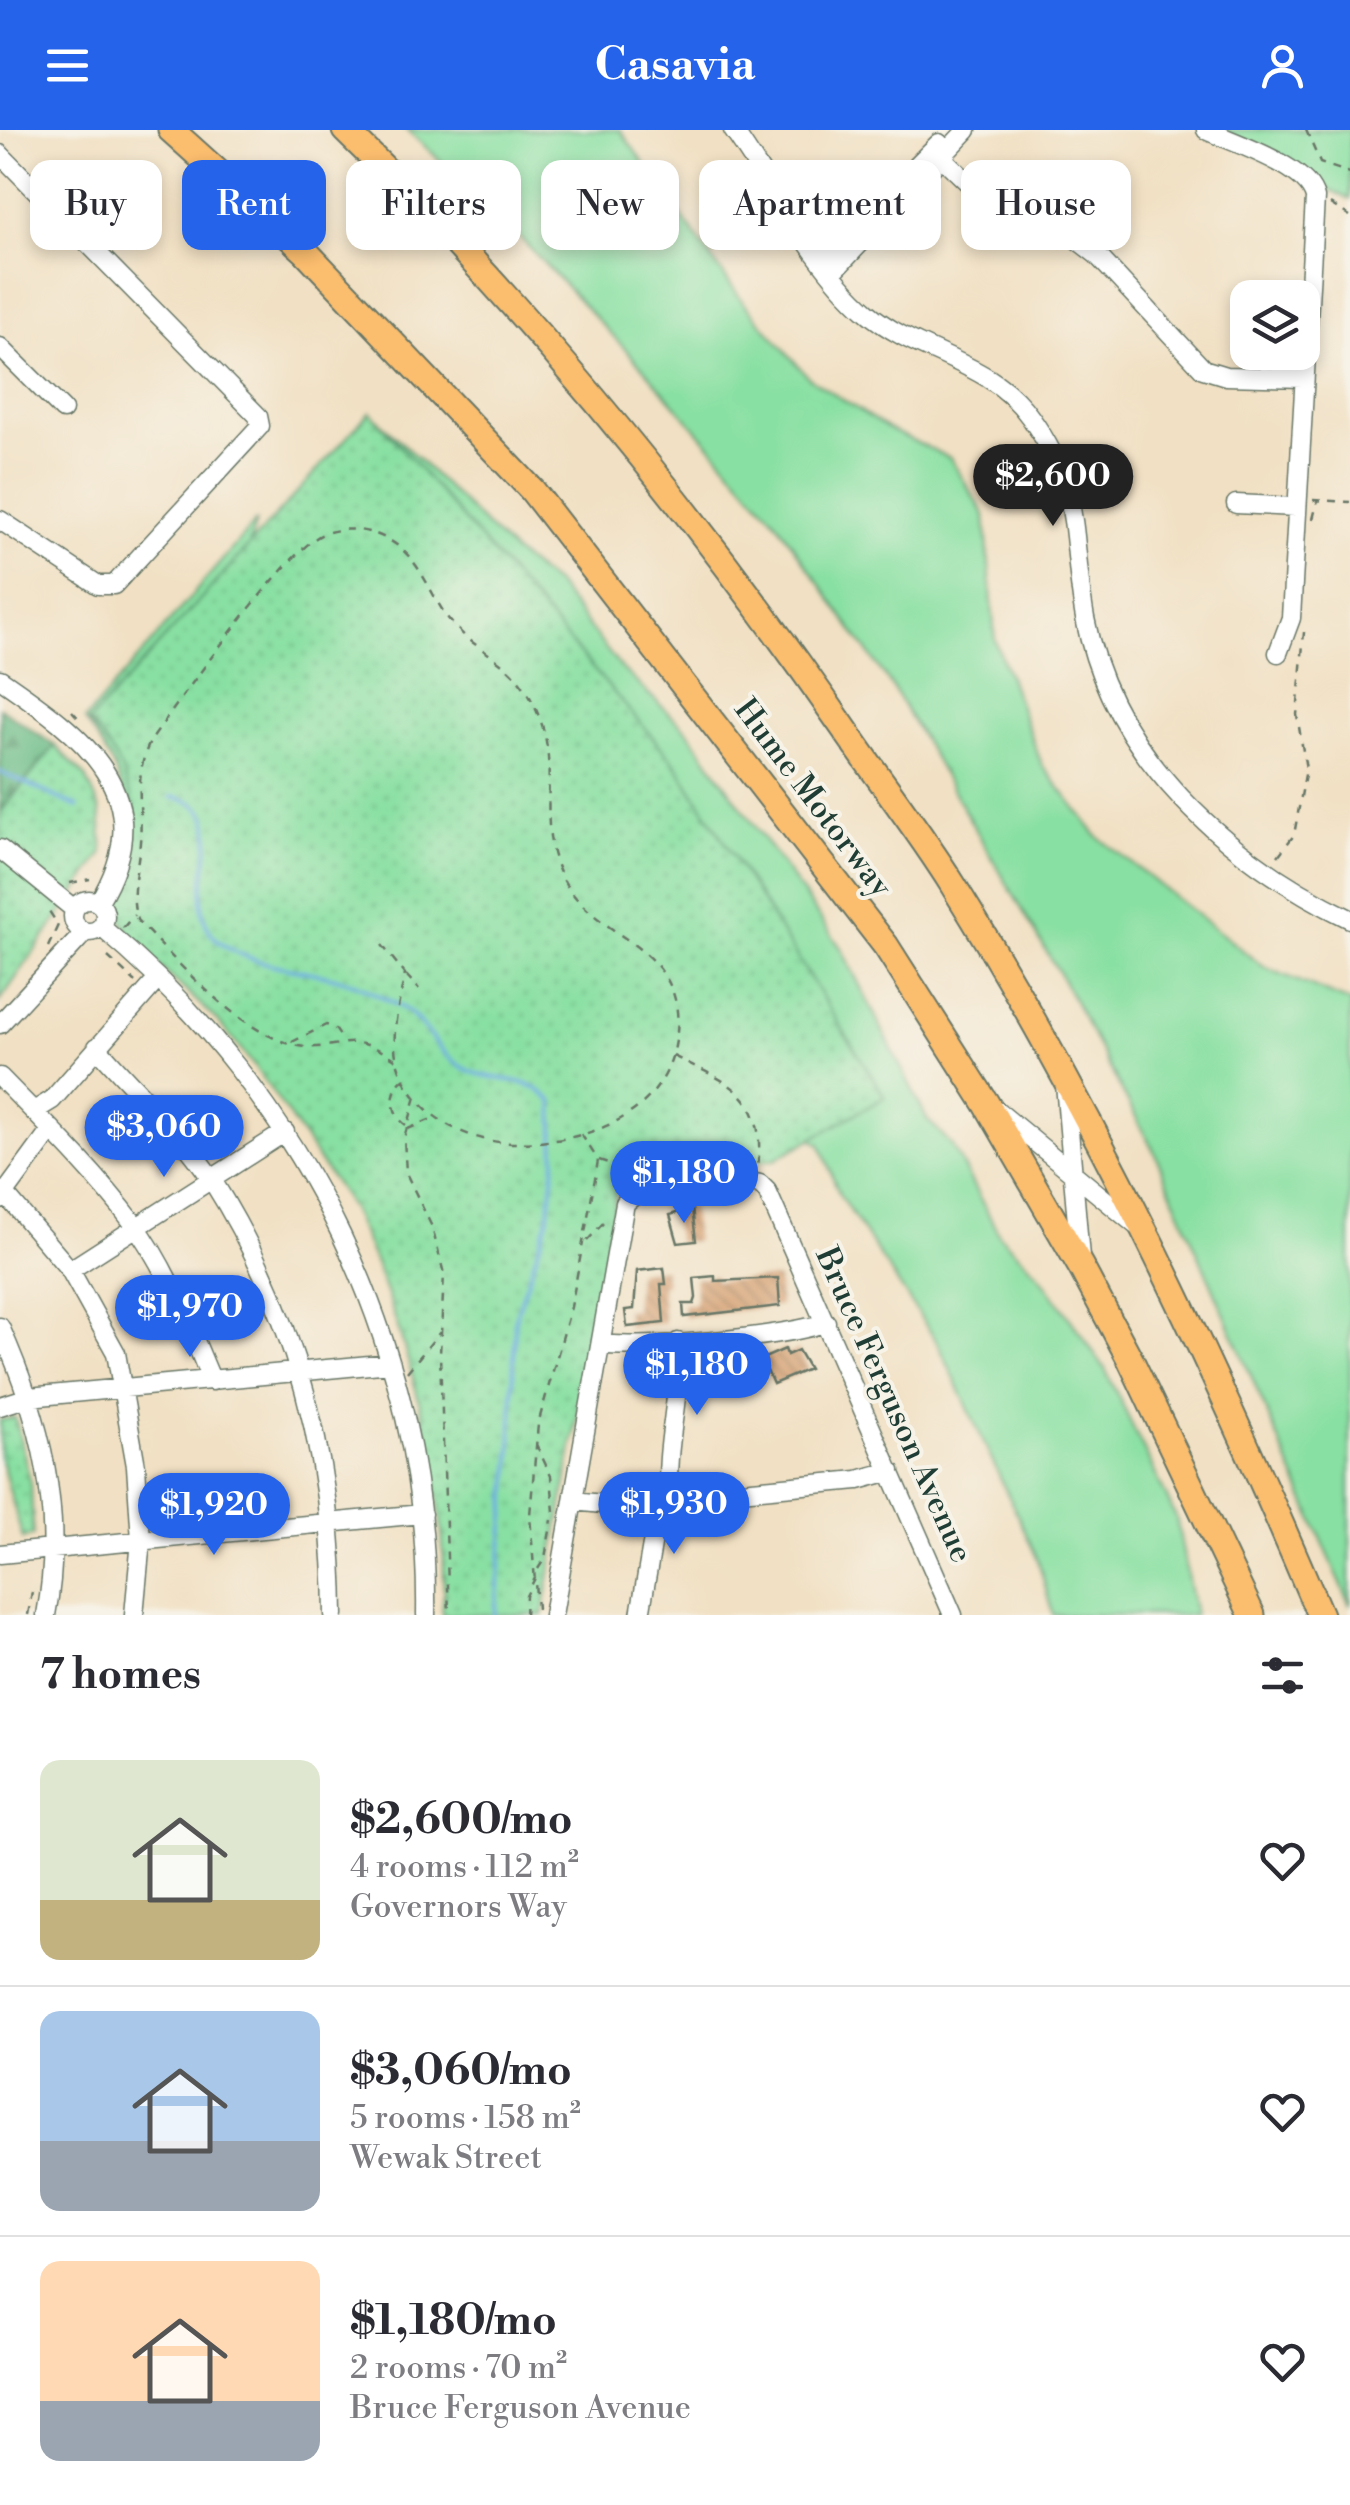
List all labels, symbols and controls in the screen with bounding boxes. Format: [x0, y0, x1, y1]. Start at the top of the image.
text: Casavia [595, 37, 755, 94]
icon: menu [40, 38, 95, 93]
icon: person [1255, 38, 1310, 93]
chip: Buy [30, 160, 162, 250]
chip: Rent [182, 160, 326, 250]
chip: Filters [346, 160, 521, 250]
chip: New [541, 160, 679, 250]
chip: Apartment [699, 160, 941, 250]
chip: House [961, 160, 1131, 250]
map controls [1230, 280, 1320, 370]
button: layers [1230, 280, 1320, 370]
pin: $2,600 [972, 444, 1134, 529]
text: $2,600 [995, 456, 1111, 496]
street label: Hume Motorway [725, 691, 901, 906]
pin: $3,060 [83, 1095, 245, 1180]
text: $3,060 [107, 1107, 221, 1147]
pin: $1,180 [603, 1141, 765, 1226]
text: $1,180 [632, 1153, 736, 1193]
street label: Bruce Ferguson Avenue [806, 1240, 982, 1569]
pin: $1,970 [109, 1275, 271, 1360]
text: $1,970 [137, 1287, 243, 1327]
pin: $1,180 [616, 1333, 778, 1418]
text: $1,180 [645, 1345, 749, 1385]
pin: $1,930 [593, 1472, 755, 1557]
pin: $1,920 [133, 1473, 295, 1558]
text: $1,930 [620, 1484, 728, 1524]
text: $1,920 [160, 1485, 268, 1525]
icon: filters [1255, 1648, 1310, 1703]
text: 7 homes [40, 1649, 201, 1702]
text: $2,600/mo [350, 1794, 573, 1847]
icon: home [120, 1800, 240, 1920]
icon: heart [1255, 1833, 1310, 1888]
text: 4 rooms · 112 m² [350, 1847, 579, 1887]
text: Governors Way [350, 1887, 567, 1927]
text: $3,060/mo [350, 2045, 572, 2098]
icon: home [120, 2051, 240, 2171]
icon: heart [1255, 2084, 1310, 2139]
text: 5 rooms · 158 m² [350, 2098, 581, 2138]
text: Wewak Street [350, 2138, 542, 2178]
text: $1,180/mo [350, 2295, 557, 2348]
icon: home [120, 2301, 240, 2421]
icon: heart [1255, 2334, 1310, 2389]
text: 2 rooms · 70 m² [350, 2348, 567, 2388]
text: Bruce Ferguson Avenue [350, 2388, 691, 2428]

